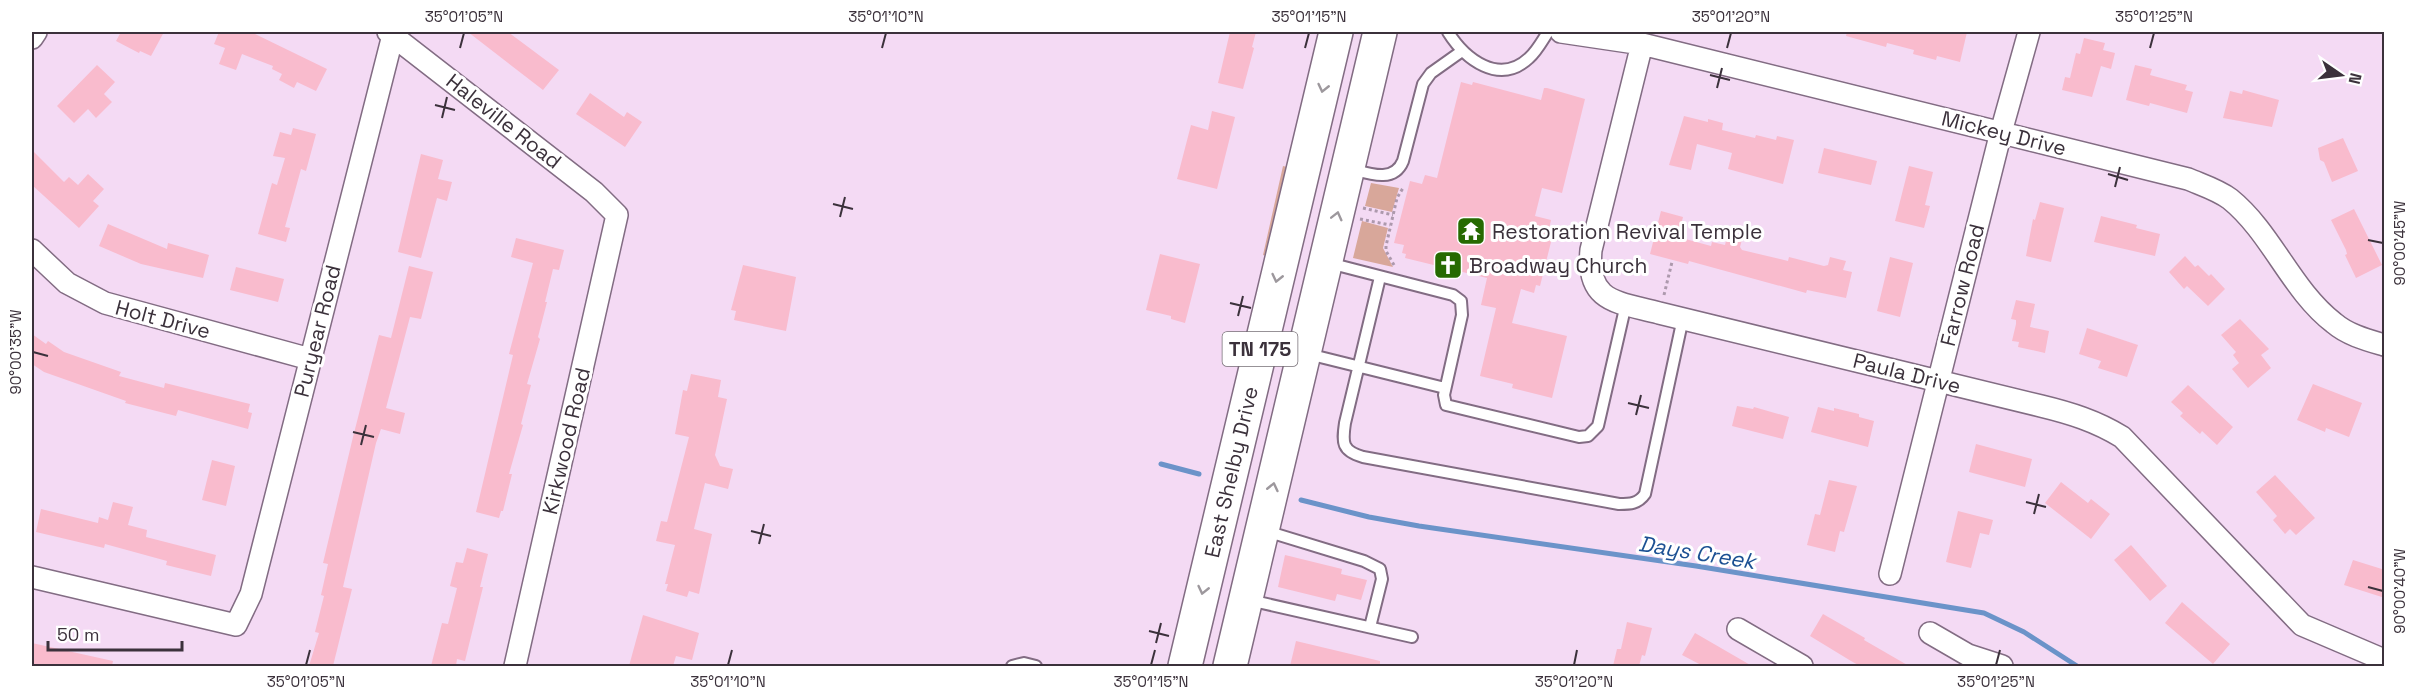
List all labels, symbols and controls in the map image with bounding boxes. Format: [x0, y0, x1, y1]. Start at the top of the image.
text: 35°01'05"N [425, 7, 503, 26]
text: 35°01'10"N [848, 7, 924, 26]
text: 35°01'15"N [1271, 7, 1347, 26]
text: 35°01'20"N [1692, 7, 1770, 26]
text: 35°01'25"N [2115, 7, 2193, 26]
north arrow [2311, 45, 2371, 105]
street label: Haleville Road [441, 68, 567, 174]
text: N [2344, 71, 2367, 86]
one-way arrow [1317, 83, 1330, 93]
street label: Mickey Drive [1939, 104, 2069, 162]
text: 90°00'45"W [2390, 201, 2409, 285]
one-way arrow [1330, 211, 1343, 221]
temple icon: Restoration Revival Temple [1455, 215, 1487, 247]
place label: Restoration Revival Temple [1492, 218, 1762, 245]
street label: Farrow Road [1934, 221, 1990, 349]
church icon: Broadway Church [1432, 249, 1464, 281]
place label: Broadway Church [1469, 252, 1647, 279]
street label: Puryear Road [287, 262, 347, 400]
one-way arrow [1272, 273, 1285, 283]
street label: Holt Drive [113, 293, 213, 345]
text: 90°00'35"W [6, 309, 25, 395]
road number: TN 175 [1222, 332, 1298, 366]
street label: Paula Drive [1850, 347, 1964, 399]
street label: Kirkwood Road [536, 365, 596, 517]
street label: East Shelby Drive [1198, 384, 1264, 560]
one-way arrow [1266, 482, 1279, 492]
water label: Days Creek [1637, 529, 1759, 575]
text: 90°00'40"W [2390, 548, 2409, 634]
one-way arrow [1197, 585, 1210, 595]
scale bar [48, 614, 182, 652]
text: 50 m [57, 623, 99, 646]
text: 35°01'05"N [267, 672, 345, 691]
text: 35°01'10"N [690, 672, 766, 691]
text: 35°01'15"N [1113, 672, 1189, 691]
text: 35°01'20"N [1535, 672, 1613, 691]
text: 35°01'25"N [1957, 672, 2035, 691]

